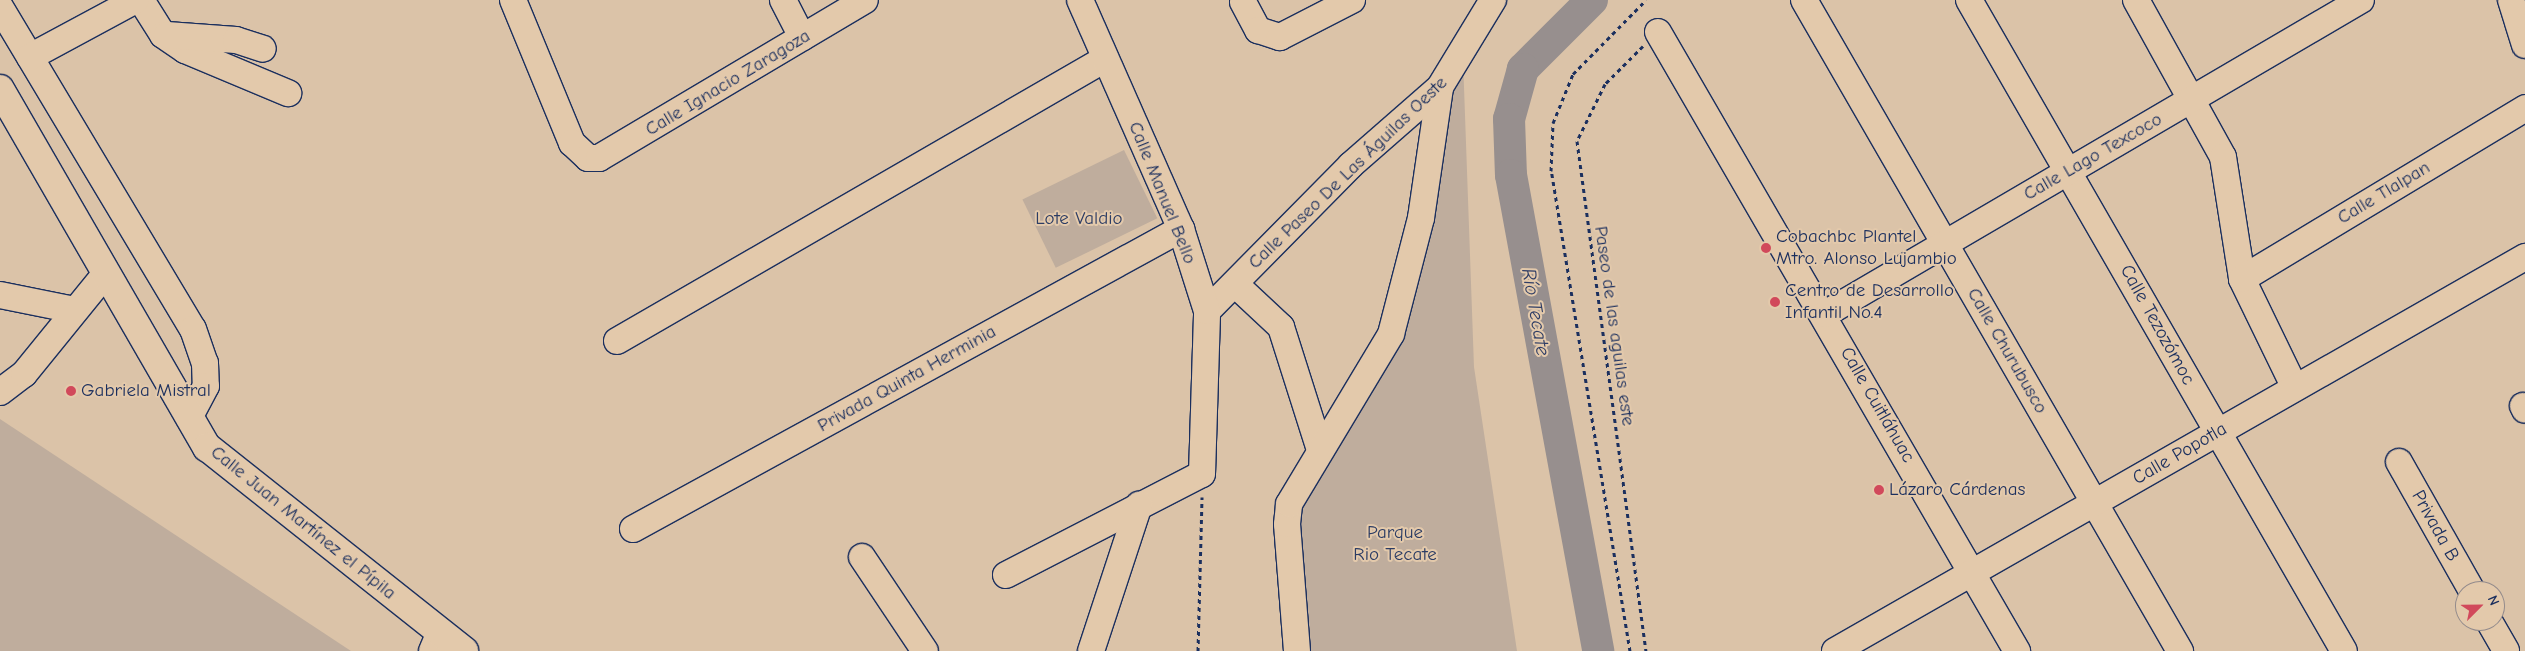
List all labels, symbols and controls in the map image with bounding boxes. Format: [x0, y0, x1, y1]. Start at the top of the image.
street label: Calle Ignacio Zaragoza [641, 25, 815, 141]
street label: Calle Paseo De Las Águilas Oeste [1244, 72, 1452, 274]
street label: Calle Lago Texcoco [2020, 108, 2166, 206]
street label: Calle Manuel Bello [1123, 119, 1201, 267]
street label: Calle Tlalpan [2334, 156, 2434, 230]
park label: Lote Valdio [1035, 208, 1123, 230]
street label: Paseo de las aguilas este [1589, 225, 1639, 427]
place label: Cobachbc Plantel Mtro. Alonso Lujambio [1776, 226, 1957, 270]
marker: Cobachbc Plantel Mtro. Alonso Lujambio [1760, 242, 1772, 254]
street label: Calle Tezozómoc [2115, 261, 2199, 389]
water label: Río Tecate [1517, 266, 1555, 358]
place label: Centro de Desarrollo Infantil No.4 [1785, 280, 1954, 324]
street label: Calle Churubusco [1962, 284, 2052, 418]
marker: Centro de Desarrollo Infantil No.4 [1769, 296, 1781, 308]
street label: Privada Quinta Herminia [814, 320, 1000, 438]
street label: Calle Cuitláhuac [1835, 343, 1919, 467]
place label: Gabriela Mistral [81, 380, 211, 402]
marker: Gabriela Mistral [65, 385, 77, 397]
street label: Calle Popotla [2129, 418, 2231, 490]
street label: Calle Juan Martínez el Pípila [206, 441, 400, 605]
place label: Lázaro Cárdenas [1889, 479, 2025, 501]
marker: Lázaro Cárdenas [1873, 484, 1885, 496]
street label: Privada B [2406, 486, 2464, 566]
park label: Parque Rio Tecate [1353, 522, 1437, 566]
north arrow [2455, 581, 2505, 631]
text: N [2484, 593, 2503, 608]

